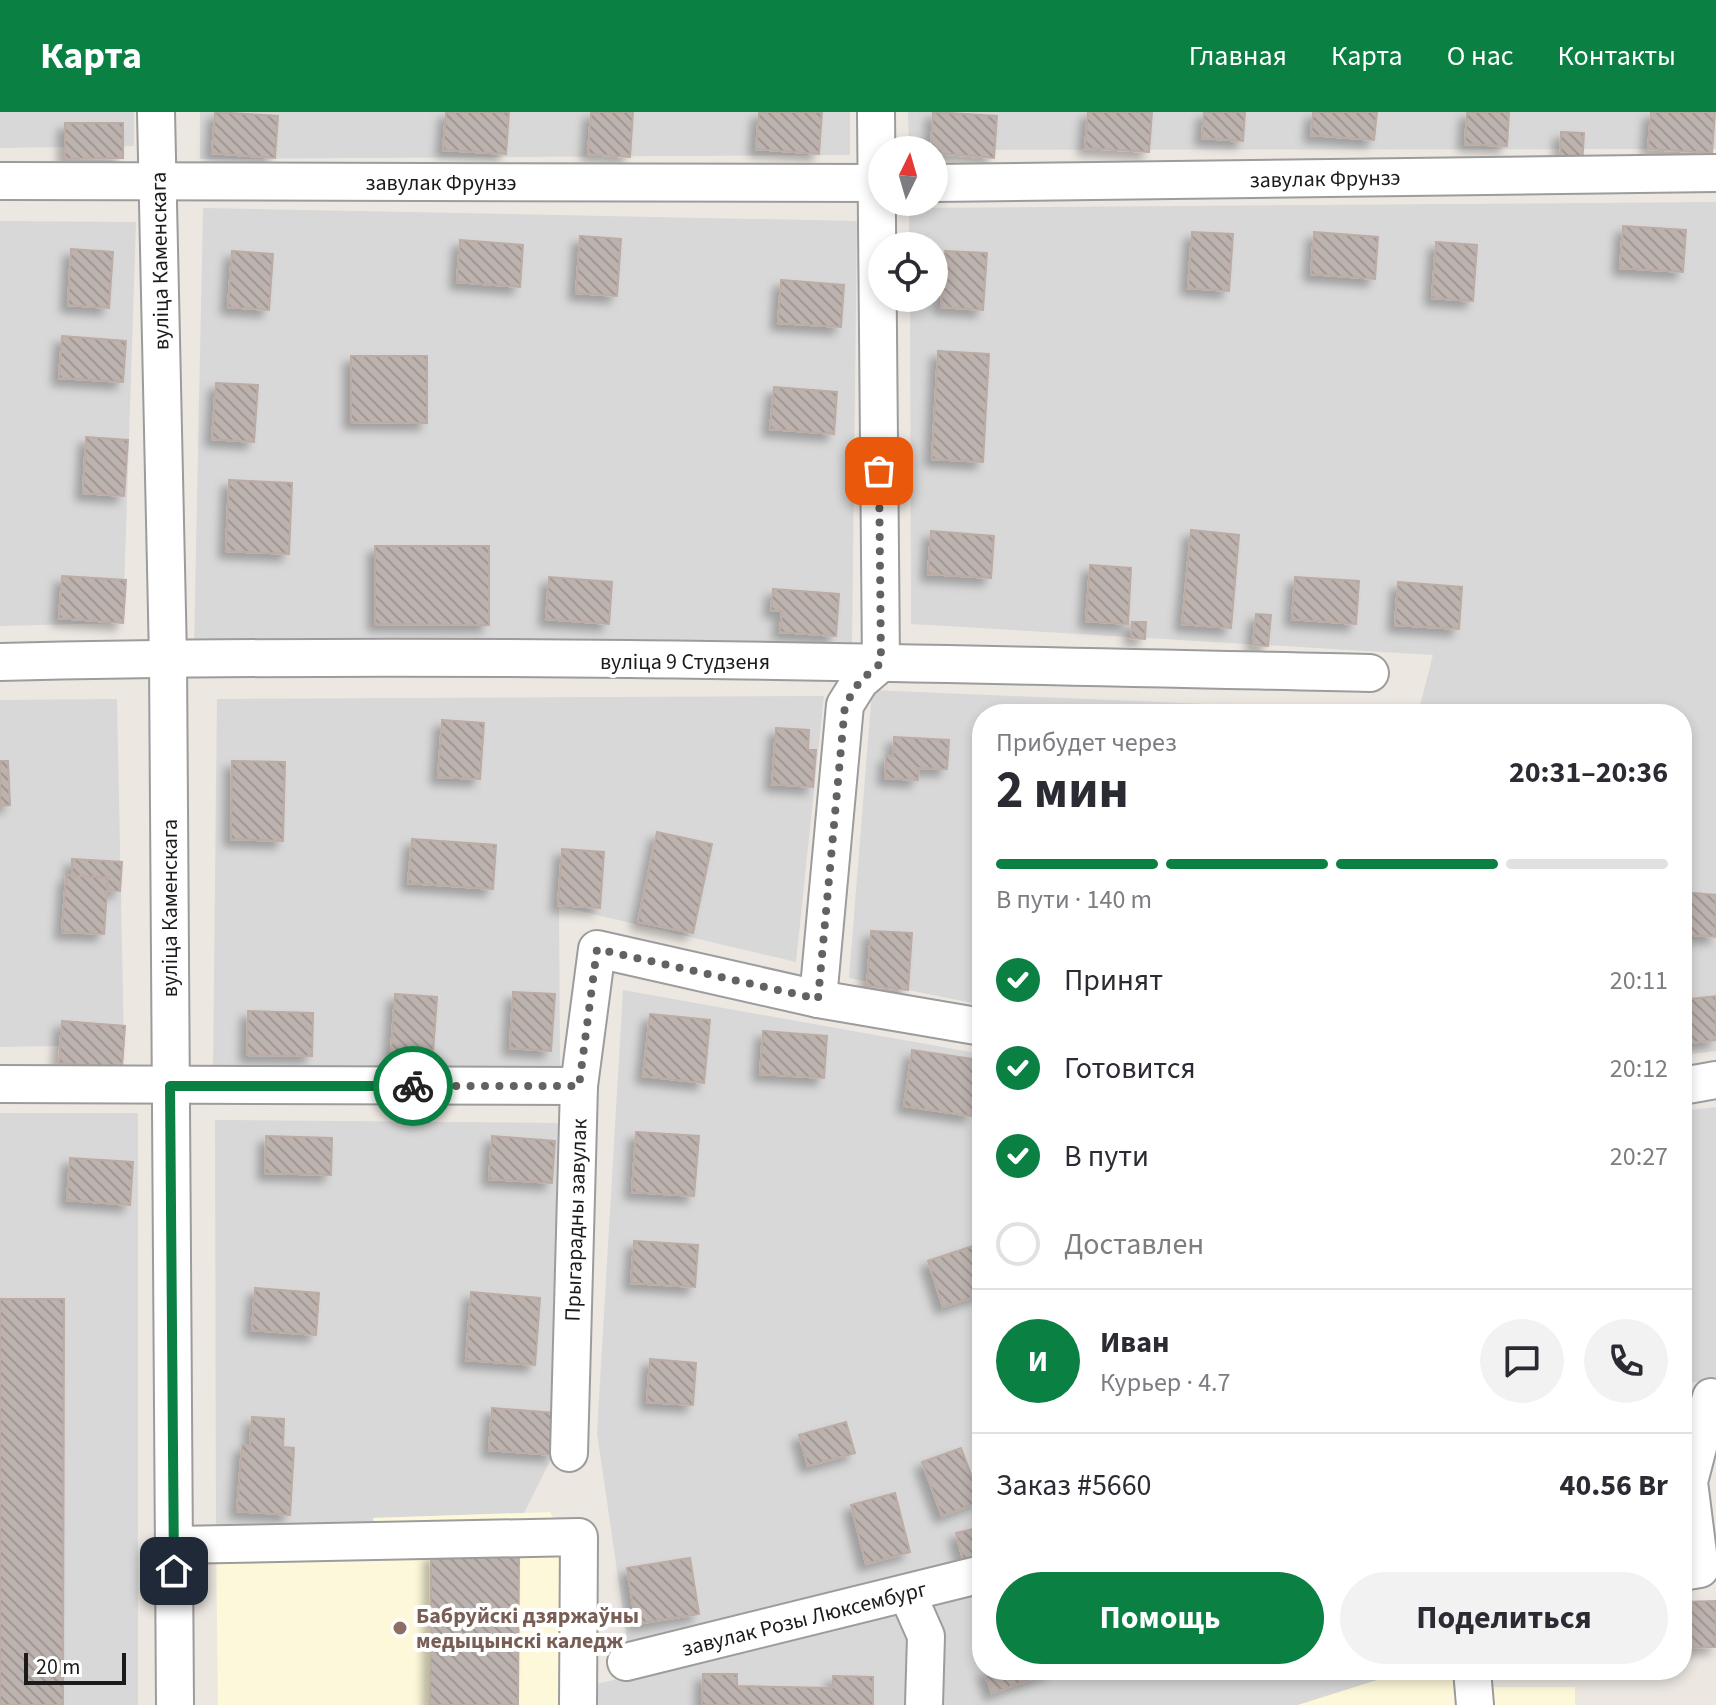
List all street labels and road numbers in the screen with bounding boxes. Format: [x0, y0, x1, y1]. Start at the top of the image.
street label: завулак Фрунзэ [1249, 162, 1401, 196]
street label: завулак Фрунзэ [365, 167, 517, 199]
street label: вуліца Каменскага [142, 172, 178, 350]
street label: вуліца 9 Студзеня [600, 646, 770, 678]
street label: вуліца Каменскага [154, 819, 186, 997]
street label: Прыгарадны завулак [556, 1118, 596, 1322]
street label: завулак Розы Люксембург [678, 1573, 930, 1665]

